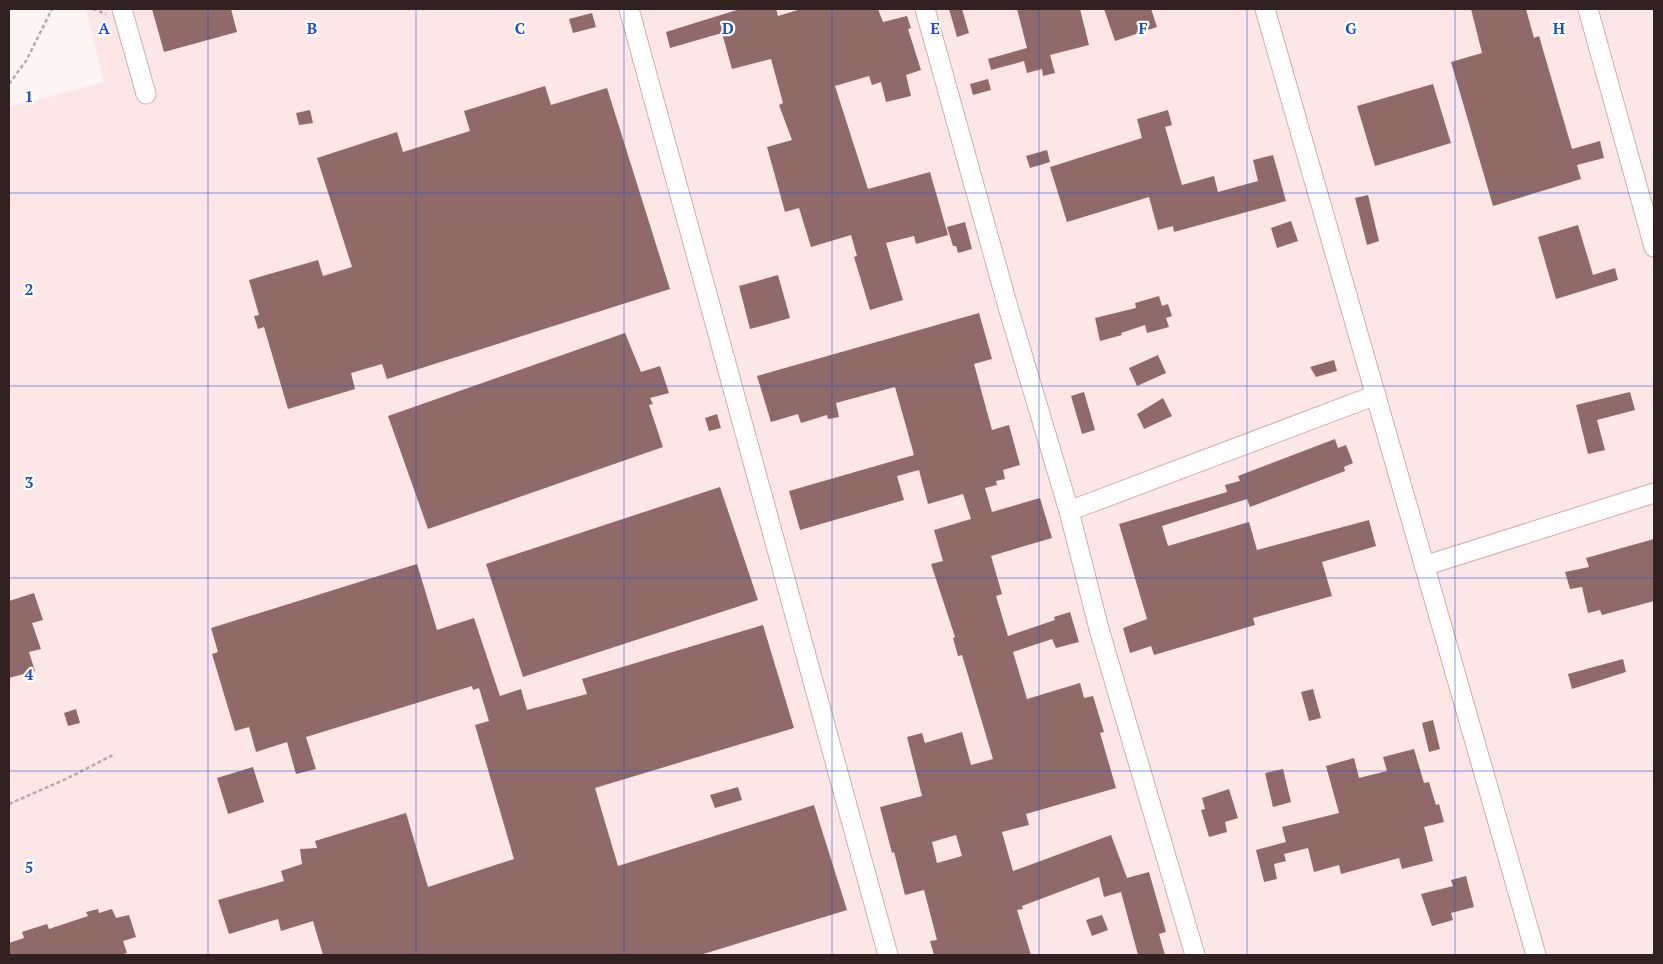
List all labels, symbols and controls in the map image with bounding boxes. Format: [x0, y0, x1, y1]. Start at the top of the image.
text: A [98, 17, 110, 39]
text: B [307, 17, 317, 39]
text: C [515, 17, 525, 39]
text: D [722, 17, 734, 39]
text: E [930, 17, 940, 39]
text: F [1138, 17, 1148, 39]
text: G [1345, 17, 1357, 39]
text: H [1553, 17, 1565, 39]
text: 1 [24, 85, 34, 107]
text: 2 [24, 278, 34, 300]
text: 3 [24, 471, 34, 493]
text: 4 [24, 663, 34, 685]
text: 5 [24, 856, 34, 878]

